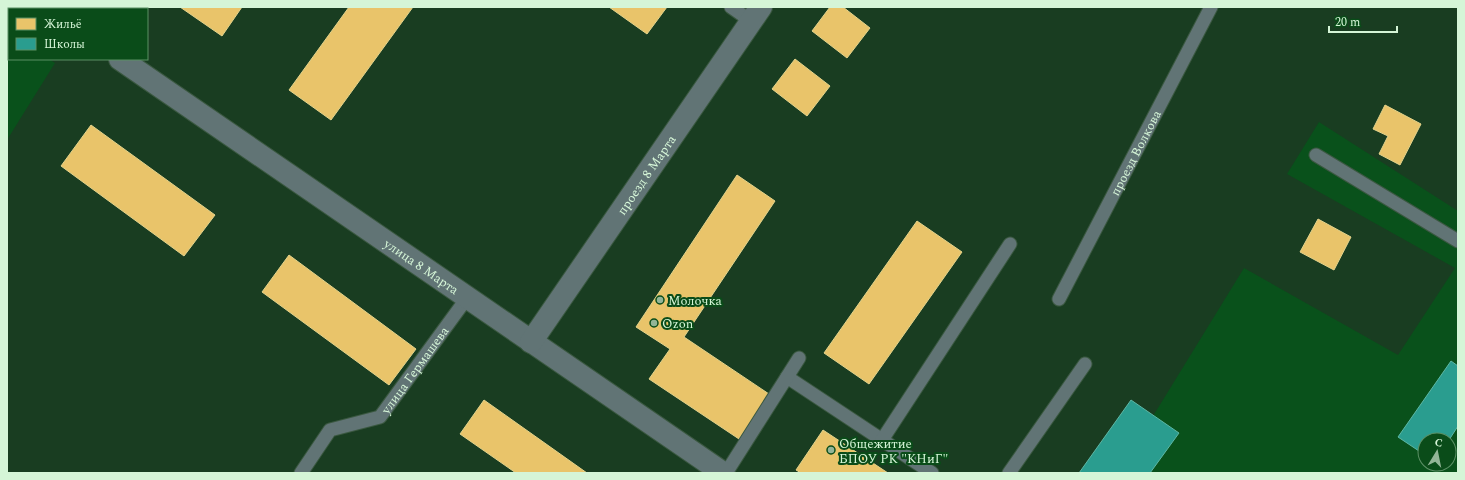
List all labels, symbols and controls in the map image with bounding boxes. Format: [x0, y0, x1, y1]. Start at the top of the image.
legend [8, 8, 148, 60]
scale bar [1329, 8, 1397, 34]
text: 20 m [1335, 13, 1360, 32]
text: Жильё [44, 15, 82, 34]
text: Школы [44, 35, 85, 54]
street label: проезд Волкова [1105, 106, 1167, 200]
street label: проезд 8 Марта [612, 131, 682, 219]
street label: улица 8 Марта [379, 234, 463, 300]
place label: Молочка [668, 291, 723, 311]
marker: Молочка [655, 295, 665, 305]
place label: Ozon [662, 314, 694, 334]
marker: Ozon [649, 318, 659, 328]
street label: улица Гермашева [376, 322, 455, 419]
north arrow [1417, 432, 1457, 472]
place label: Общежитие БПОУ РК "КНиГ" [839, 434, 948, 469]
text: С [1433, 434, 1444, 452]
marker: Общежитие БПОУ РК "КНиГ" [826, 445, 836, 455]

